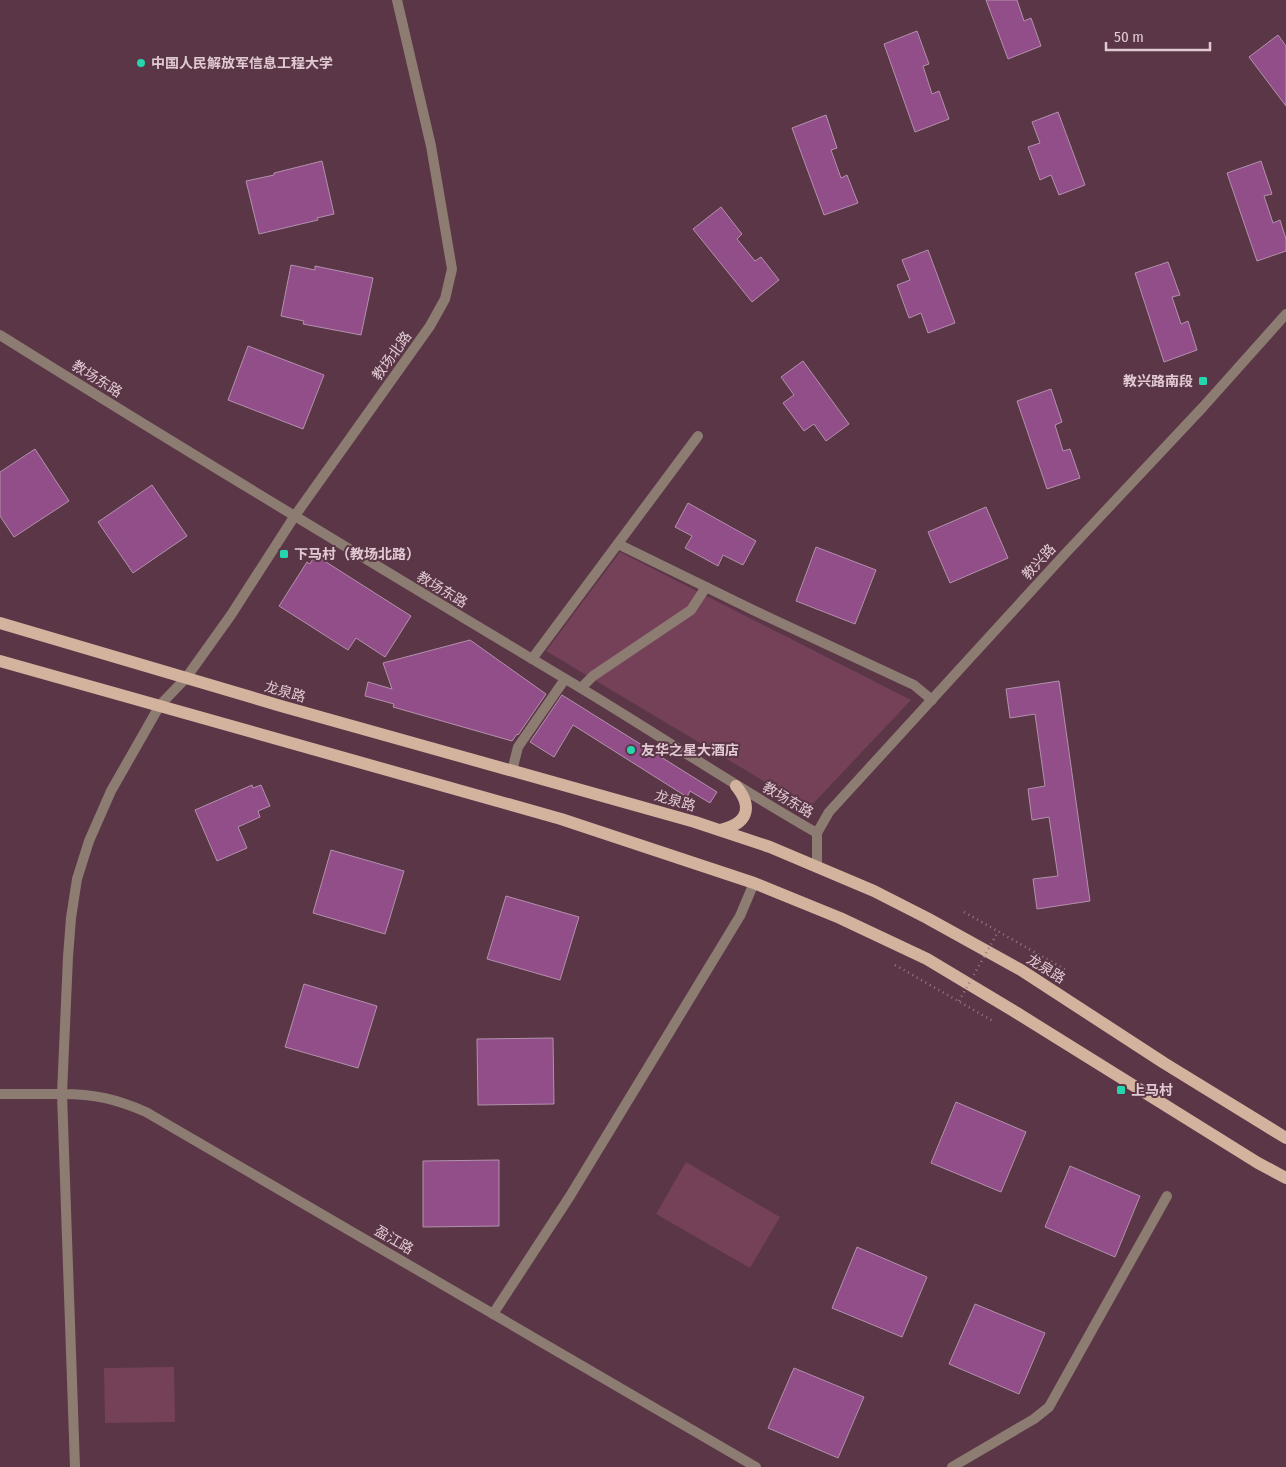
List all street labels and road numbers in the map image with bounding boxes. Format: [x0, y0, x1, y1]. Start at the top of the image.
street label: 教场北路 [369, 328, 415, 384]
street label: 教场东路 [69, 357, 125, 401]
street label: 教兴路 [1019, 541, 1059, 583]
street label: 教场东路 [414, 568, 470, 612]
street label: 龙泉路 [262, 678, 308, 706]
street label: 教场东路 [760, 779, 816, 821]
street label: 龙泉路 [652, 787, 698, 815]
street label: 龙泉路 [1024, 951, 1068, 987]
street label: 盈江路 [372, 1222, 416, 1258]

